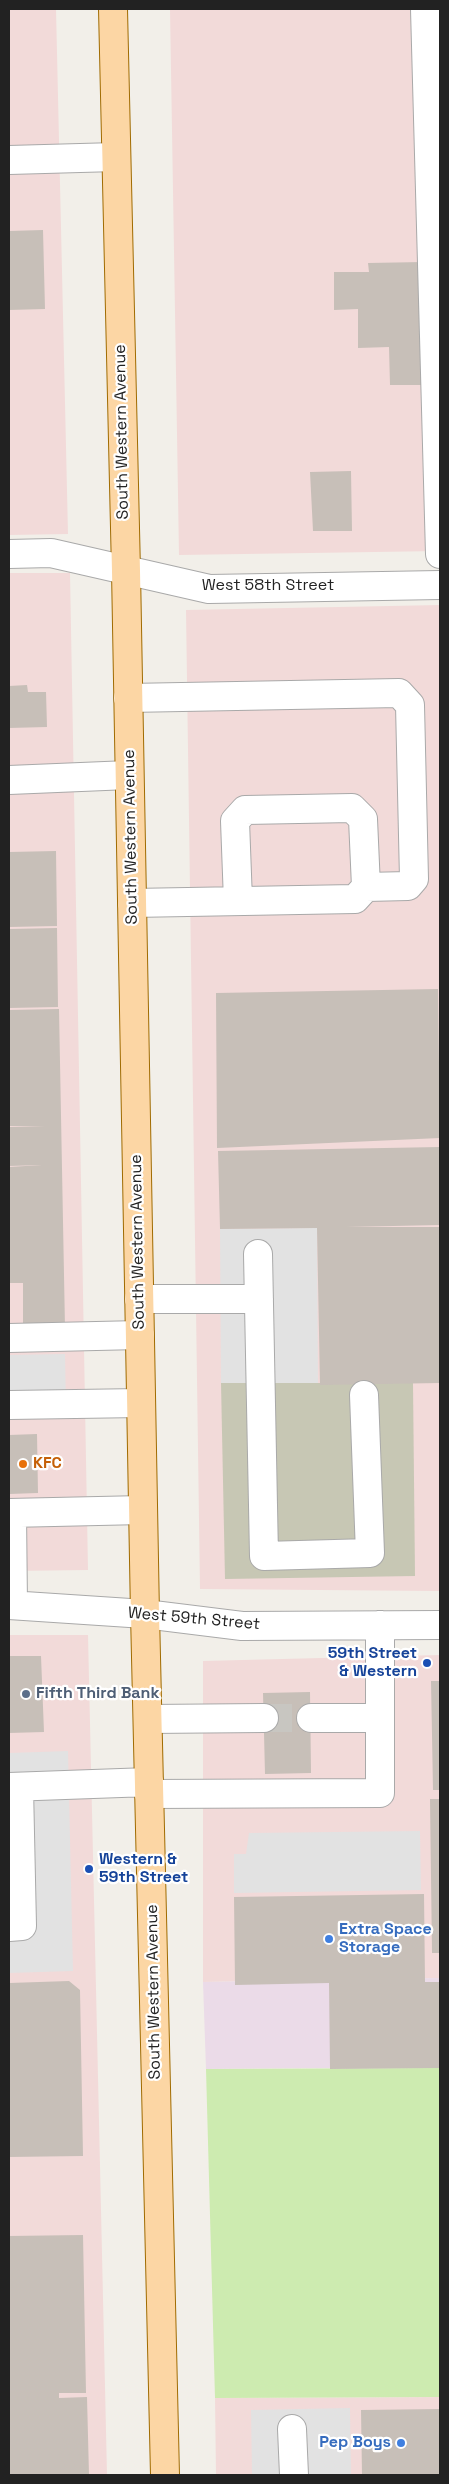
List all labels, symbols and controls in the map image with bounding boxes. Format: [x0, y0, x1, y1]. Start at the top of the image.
street label: South Western Avenue [111, 344, 133, 520]
street label: West 58th Street [202, 576, 334, 596]
street label: South Western Avenue [120, 749, 142, 925]
street label: South Western Avenue [127, 1154, 149, 1330]
place label: KFC [33, 1454, 62, 1474]
marker: KFC [17, 1458, 29, 1470]
street label: West 59th Street [127, 1604, 261, 1634]
place label: 59th Street & Western [328, 1644, 417, 1682]
marker: 59th Street & Western [421, 1657, 433, 1669]
place label: Fifth Third Bank [36, 1684, 159, 1704]
marker: Fifth Third Bank [20, 1688, 32, 1700]
place label: Western & 59th Street [99, 1850, 188, 1888]
marker: Western & 59th Street [83, 1863, 95, 1875]
street label: South Western Avenue [143, 1904, 165, 2080]
place label: Extra Space Storage [339, 1920, 432, 1958]
marker: Extra Space Storage [323, 1933, 335, 1945]
place label: Pep Boys [319, 2433, 391, 2453]
marker: Pep Boys [395, 2437, 407, 2449]

